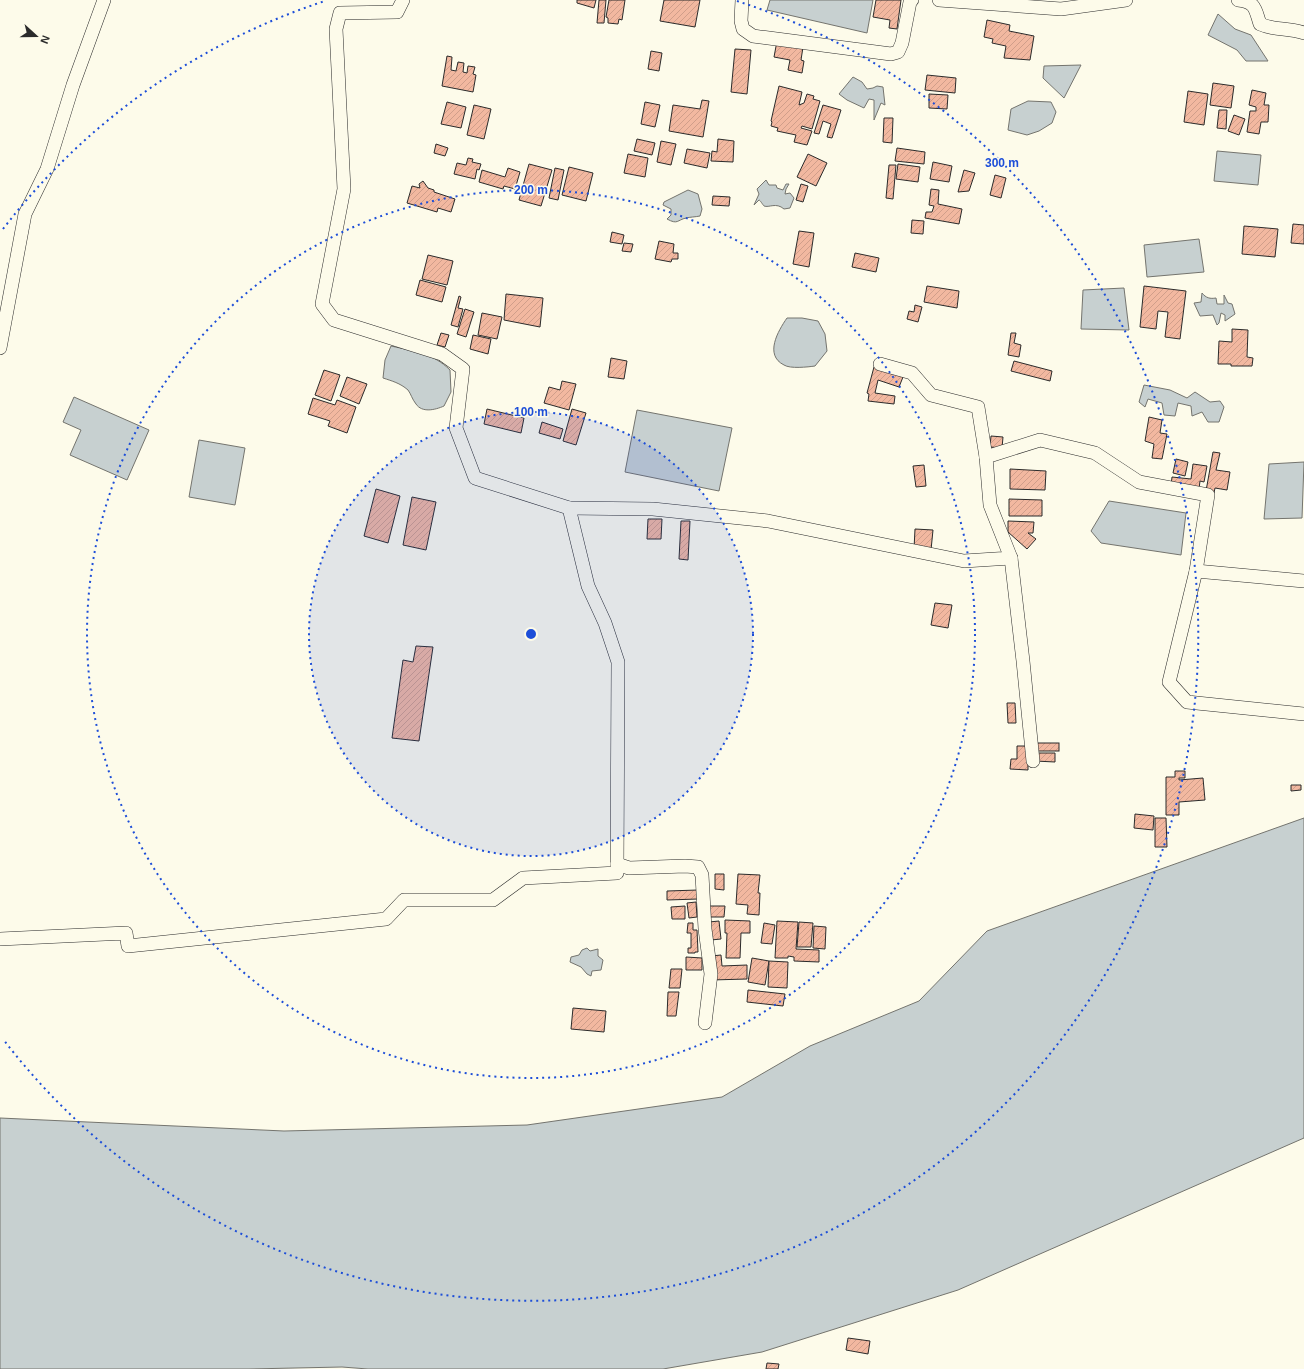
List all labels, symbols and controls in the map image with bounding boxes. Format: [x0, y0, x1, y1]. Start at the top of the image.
north arrow [16, 16, 56, 56]
text: N [38, 34, 52, 45]
text: 300 m [985, 156, 1019, 170]
text: 200 m [514, 183, 548, 197]
text: 100 m [514, 405, 548, 419]
centre of rings [524, 627, 538, 641]

